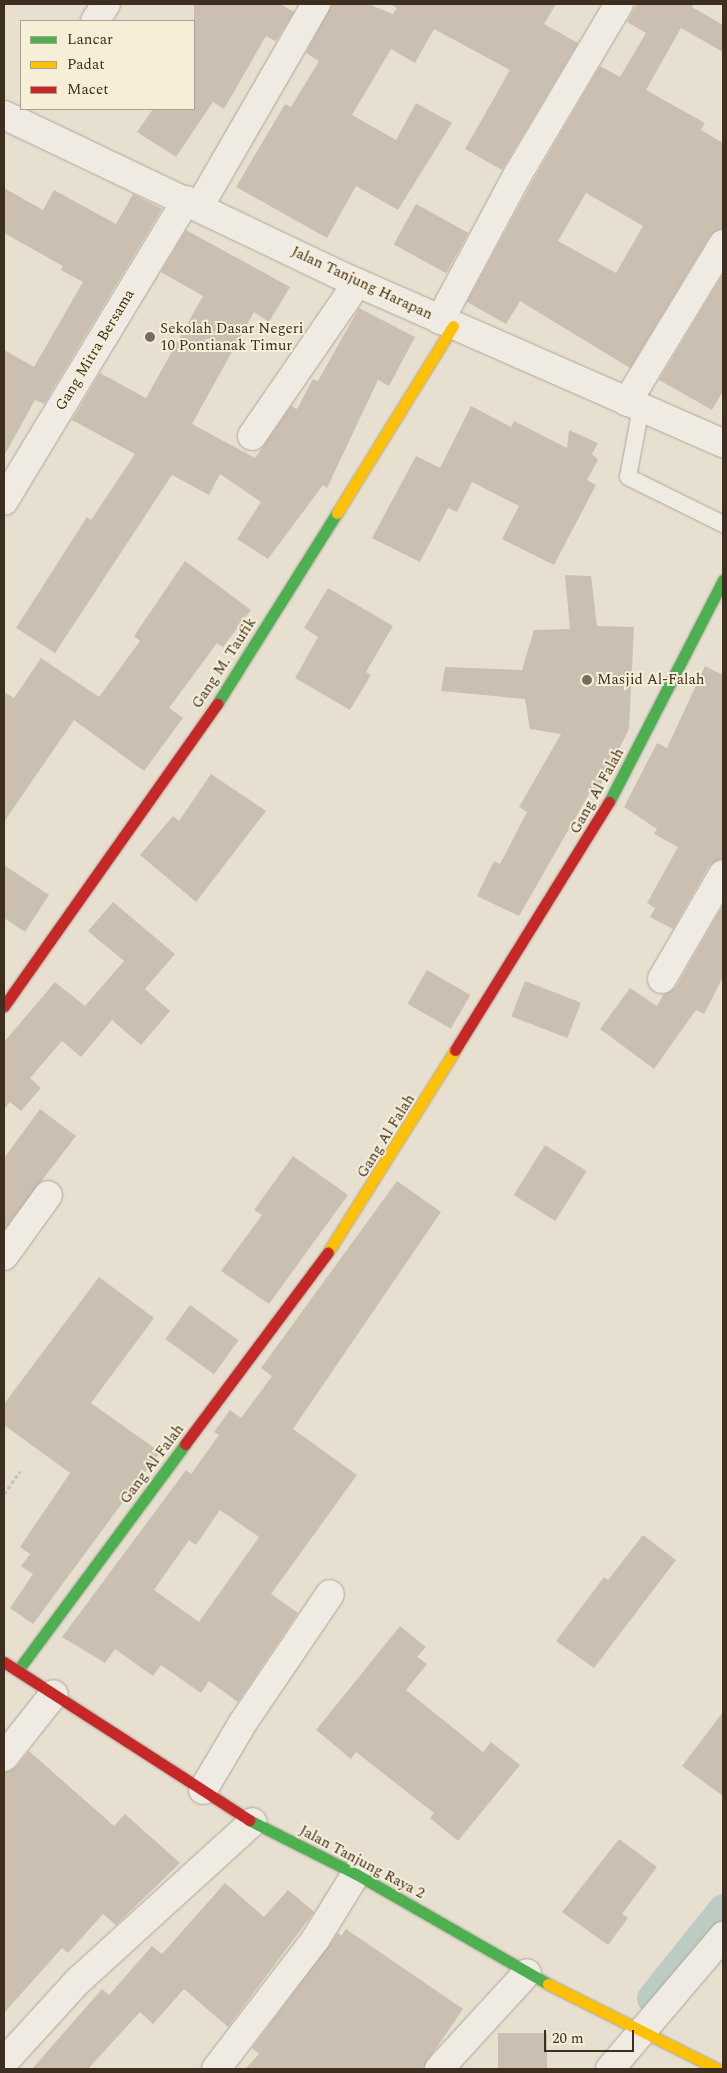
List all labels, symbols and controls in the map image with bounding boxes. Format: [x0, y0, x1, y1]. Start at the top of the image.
legend [20, 20, 195, 110]
text: Lancar [67, 28, 113, 51]
text: Padat [67, 53, 105, 76]
text: Macet [67, 78, 108, 101]
street label: Jalan Tanjung Harapan [289, 242, 435, 324]
street label: Gang Mitra Bersama [52, 286, 138, 414]
place label: Sekolah Dasar Negeri 10 Pontianak Timur [160, 319, 304, 354]
marker: Sekolah Dasar Negeri 10 Pontianak Timur [144, 331, 156, 343]
street label: Gang M. Taufik [188, 614, 260, 712]
place label: Masjid Al-Falah [597, 671, 704, 689]
marker: Masjid Al-Falah [581, 674, 593, 686]
street label: Gang Al Falah [566, 745, 628, 837]
street label: Gang Al Falah [353, 1091, 419, 1181]
street label: Gang Al Falah [116, 1421, 188, 1507]
street label: Jalan Tanjung Raya 2 [296, 1821, 428, 1903]
scale bar [547, 2020, 637, 2052]
text: 20 m [552, 2027, 584, 2050]

